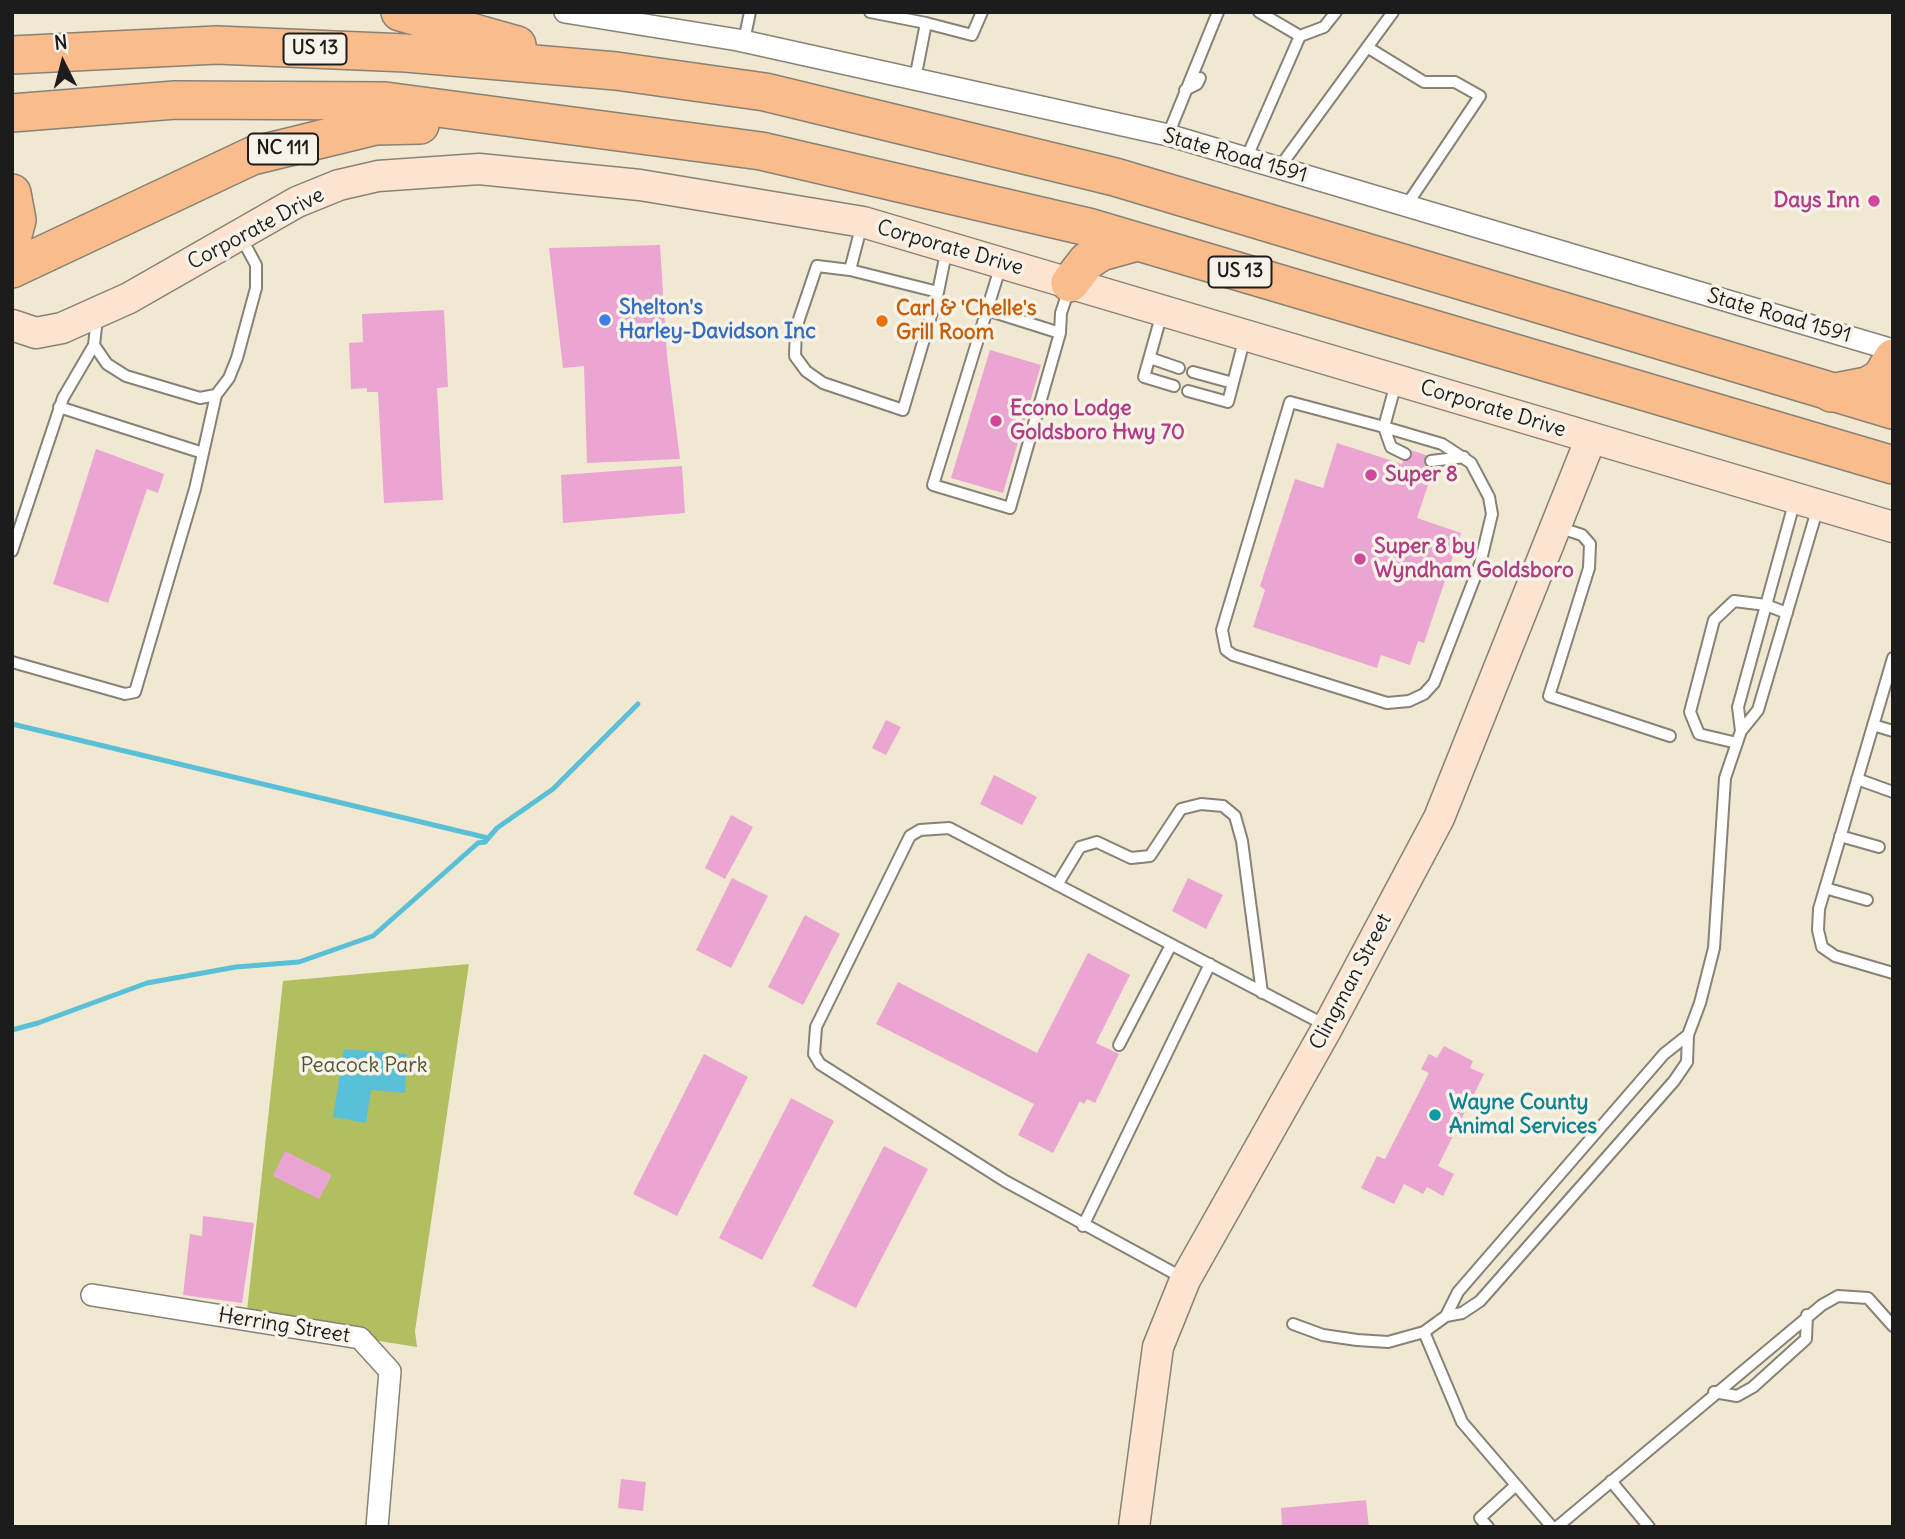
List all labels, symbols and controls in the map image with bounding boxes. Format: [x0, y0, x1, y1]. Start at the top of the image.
north arrow [28, 28, 98, 98]
text: N [53, 29, 69, 55]
road number: US 13 [284, 34, 346, 64]
street label: State Road 1591 [1160, 123, 1310, 189]
road number: NC 111 [248, 134, 318, 164]
street label: Corporate Drive [183, 182, 329, 276]
place label: Days Inn [1773, 188, 1860, 214]
marker: Days Inn [1866, 193, 1882, 209]
street label: Corporate Drive [874, 215, 1026, 281]
road number: US 13 [1208, 256, 1272, 288]
street label: State Road 1591 [1704, 283, 1854, 349]
place label: Shelton's Harley-Davidson Inc [619, 295, 816, 345]
place label: Carl & 'Chelle's Grill Room [896, 296, 1036, 346]
marker: Shelton's Harley-Davidson Inc [597, 312, 613, 328]
marker: Carl & 'Chelle's Grill Room [874, 313, 890, 329]
street label: Corporate Drive [1417, 375, 1569, 443]
place label: Econo Lodge Goldsboro Hwy 70 [1010, 396, 1185, 446]
marker: Econo Lodge Goldsboro Hwy 70 [988, 413, 1004, 429]
place label: Super 8 [1385, 462, 1458, 488]
marker: Super 8 [1363, 467, 1379, 483]
place label: Super 8 by Wyndham Goldsboro [1374, 534, 1574, 584]
marker: Super 8 by Wyndham Goldsboro [1352, 551, 1368, 567]
street label: Clingman Street [1304, 910, 1398, 1054]
park label: Peacock Park [300, 1053, 428, 1079]
place label: Wayne County Animal Services [1449, 1090, 1597, 1140]
marker: Wayne County Animal Services [1427, 1107, 1443, 1123]
street label: Herring Street [216, 1303, 352, 1349]

